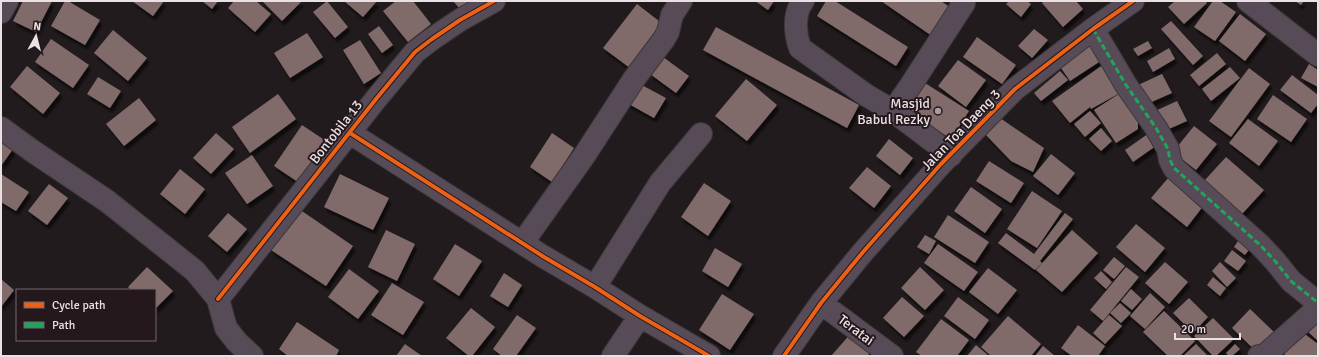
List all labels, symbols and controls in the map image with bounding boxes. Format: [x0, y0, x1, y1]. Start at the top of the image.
north arrow [16, 16, 56, 56]
text: N [33, 20, 42, 33]
street label: Jalan Toa Daeng 3 [918, 86, 1004, 174]
place label: Masjid Babul Rezky [857, 95, 930, 128]
street label: Bontobila 13 [306, 97, 366, 167]
marker: Masjid Babul Rezky [933, 106, 943, 116]
legend [16, 289, 156, 341]
text: Cycle path [52, 298, 105, 313]
street label: Teratai [835, 311, 877, 349]
scale bar [1175, 315, 1240, 341]
text: Path [52, 318, 75, 333]
text: 20 m [1181, 322, 1206, 337]

